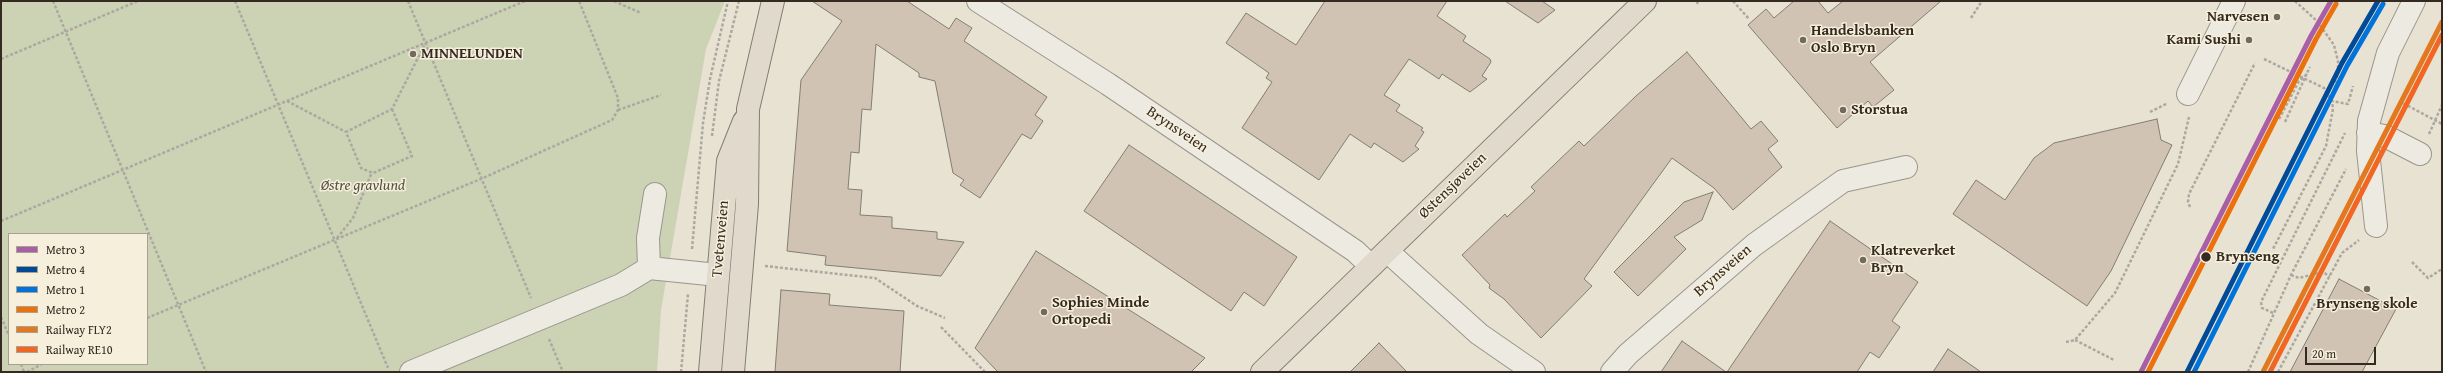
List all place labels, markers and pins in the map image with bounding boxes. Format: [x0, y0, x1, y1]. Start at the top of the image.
place label: Narvesen [2207, 8, 2269, 26]
marker: Narvesen [2272, 12, 2282, 22]
place label: Handelsbanken Oslo Bryn [1811, 22, 1914, 57]
place label: Kami Sushi [2167, 31, 2241, 49]
marker: Handelsbanken Oslo Bryn [1798, 35, 1808, 45]
marker: Kami Sushi [2244, 35, 2254, 45]
place label: MINNELUNDEN [421, 45, 523, 63]
marker: MINNELUNDEN [408, 49, 418, 59]
place label: Storstua [1851, 101, 1908, 119]
marker: Storstua [1838, 105, 1848, 115]
place label: Klatreverket Bryn [1871, 242, 1955, 277]
place label: Brynseng [2216, 248, 2279, 266]
marker: Brynseng [2199, 250, 2213, 264]
marker: Klatreverket Bryn [1858, 255, 1868, 265]
marker: Brynseng skole [2362, 284, 2372, 294]
place label: Sophies Minde Ortopedi [1052, 294, 1149, 329]
place label: Brynseng skole [2316, 295, 2418, 313]
marker: Sophies Minde Ortopedi [1039, 307, 1049, 317]

